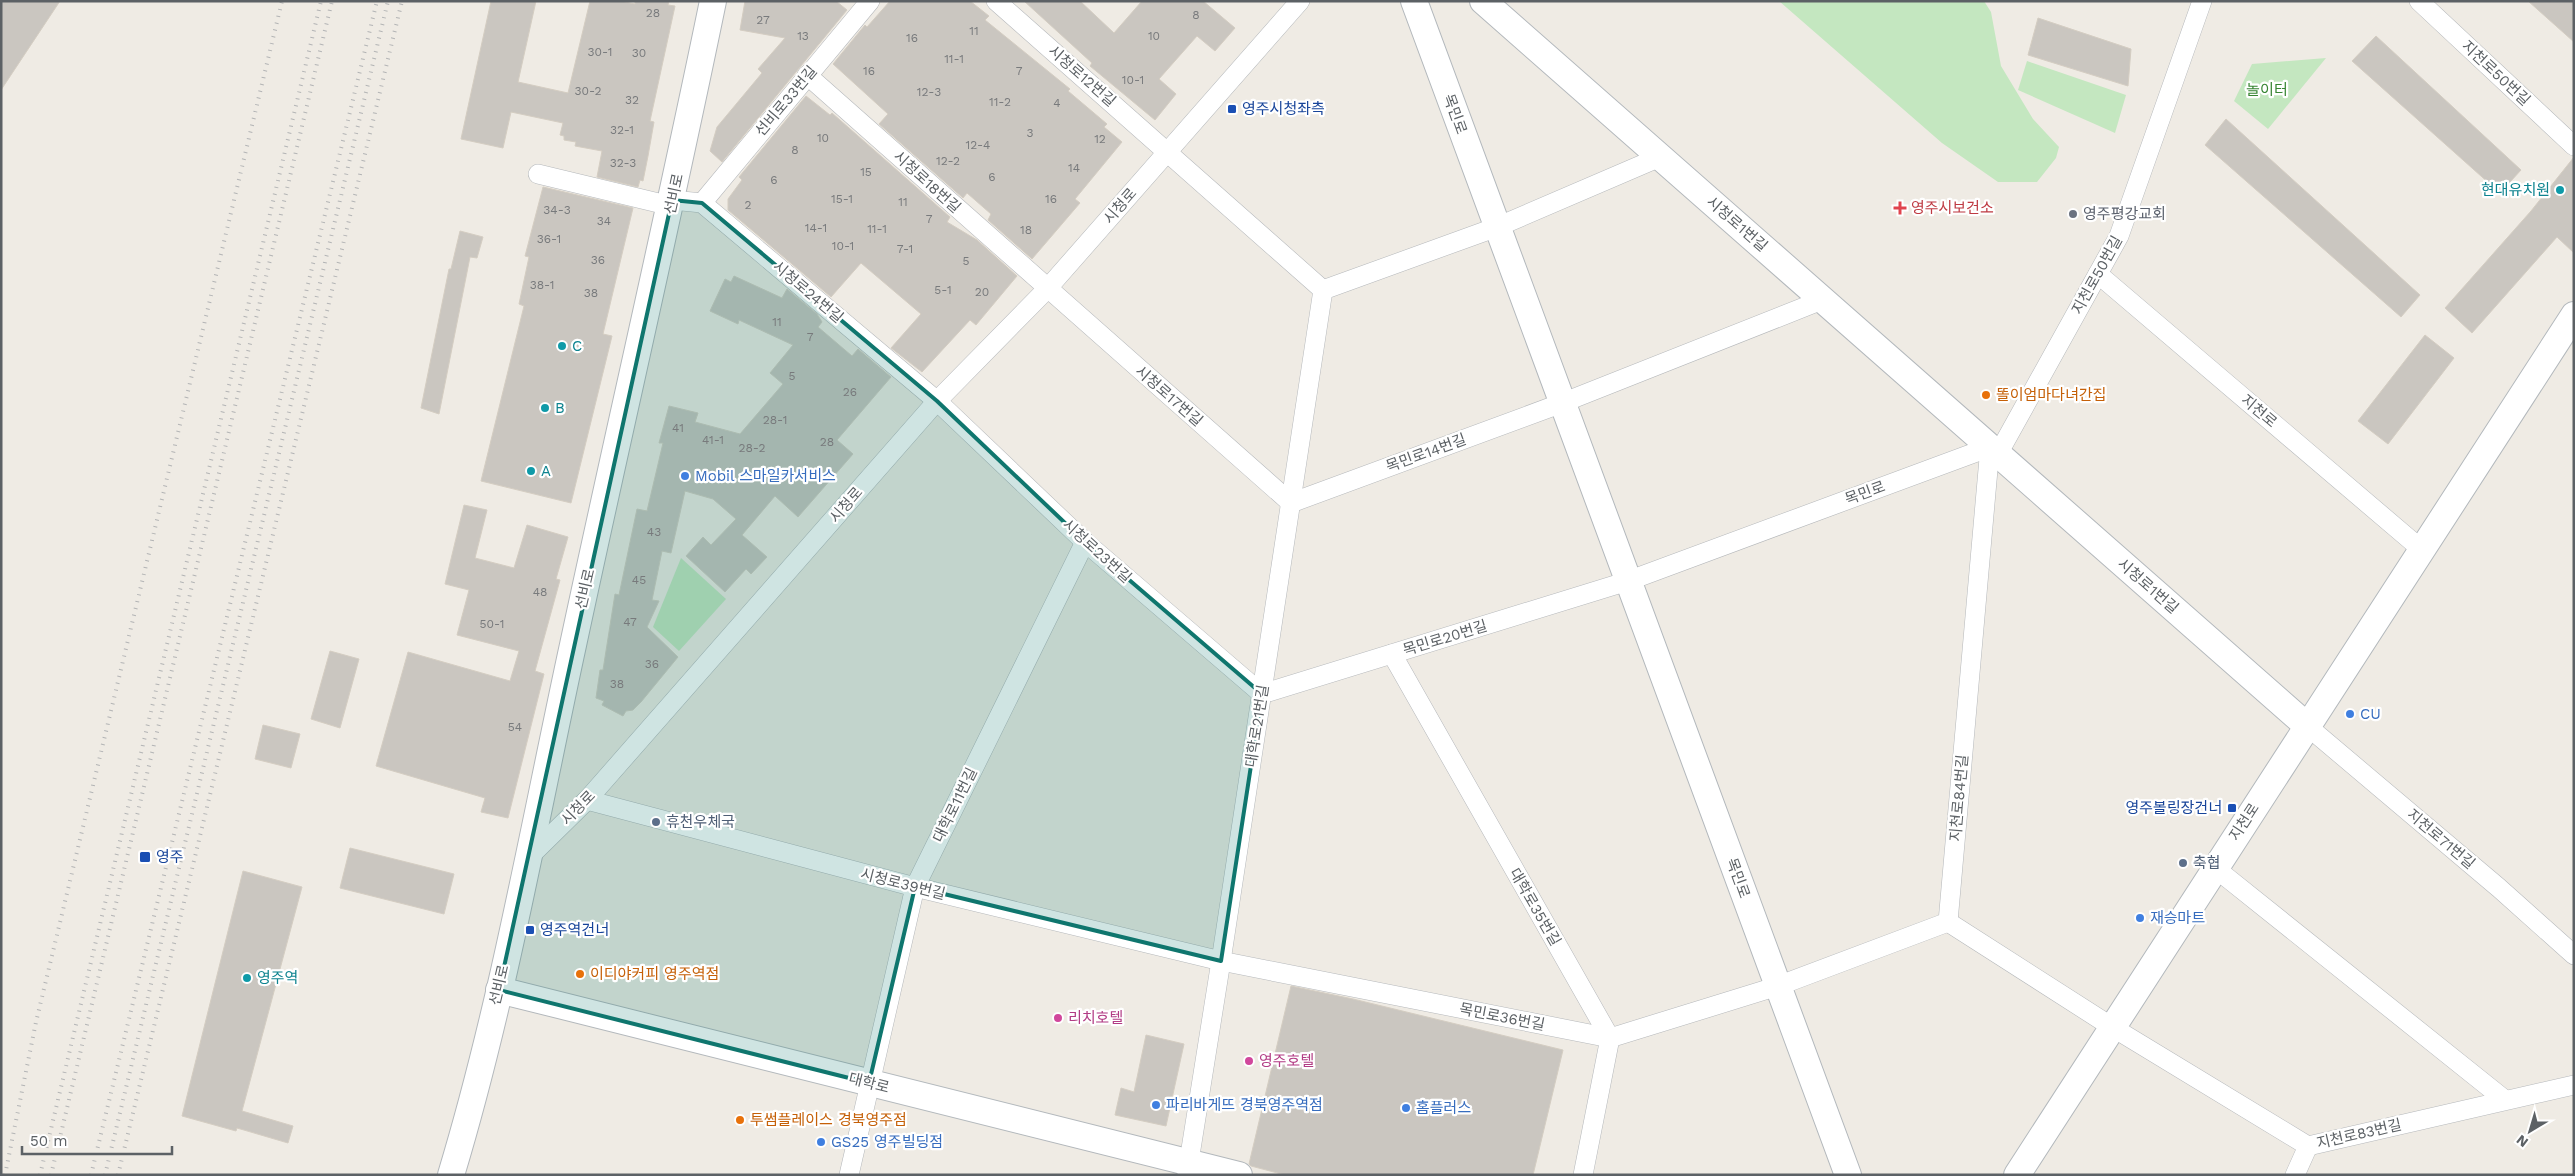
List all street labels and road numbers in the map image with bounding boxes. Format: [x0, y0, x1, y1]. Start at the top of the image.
street label: 지천로50번길 [2458, 37, 2534, 109]
street label: 시청로12번길 [1045, 42, 1119, 110]
street label: 선비로33번길 [751, 62, 821, 140]
street label: 목민로 [1439, 91, 1471, 137]
street label: 시청로18번길 [890, 147, 964, 217]
street label: 선비로 [661, 172, 687, 216]
street label: 시청로 [1100, 184, 1140, 228]
street label: 시청로1번길 [1703, 193, 1771, 255]
street label: 지천로50번길 [2068, 233, 2126, 317]
street label: 시청로24번길 [769, 257, 847, 327]
street label: 시청로17번길 [1132, 362, 1206, 430]
street label: 지천로 [2237, 391, 2281, 431]
street label: 목민로14번길 [1383, 430, 1469, 476]
street label: 목민로 [1842, 477, 1888, 509]
street label: 시청로 [826, 483, 866, 527]
street label: 시청로23번길 [1059, 515, 1135, 587]
street label: 시청로1번길 [2114, 555, 2182, 617]
street label: 선비로 [572, 567, 598, 611]
street label: 목민로20번길 [1401, 617, 1489, 659]
street label: 대학로21번길 [1242, 683, 1272, 769]
street label: 지천로84번길 [1946, 754, 1972, 842]
street label: 대학로11번길 [929, 765, 981, 845]
street label: 시청로 [557, 787, 599, 829]
street label: 지천로 [2225, 800, 2263, 844]
street label: 지천로71번길 [2403, 805, 2479, 873]
street label: 목민로 [1722, 855, 1754, 901]
street label: 시청로39번길 [859, 865, 947, 903]
street label: 대학로35번길 [1506, 865, 1564, 949]
street label: 선비로 [486, 963, 512, 1007]
street label: 목민로36번길 [1458, 1000, 1546, 1034]
street label: 대학로 [847, 1069, 891, 1097]
street label: 지천로83번길 [2315, 1115, 2403, 1153]

